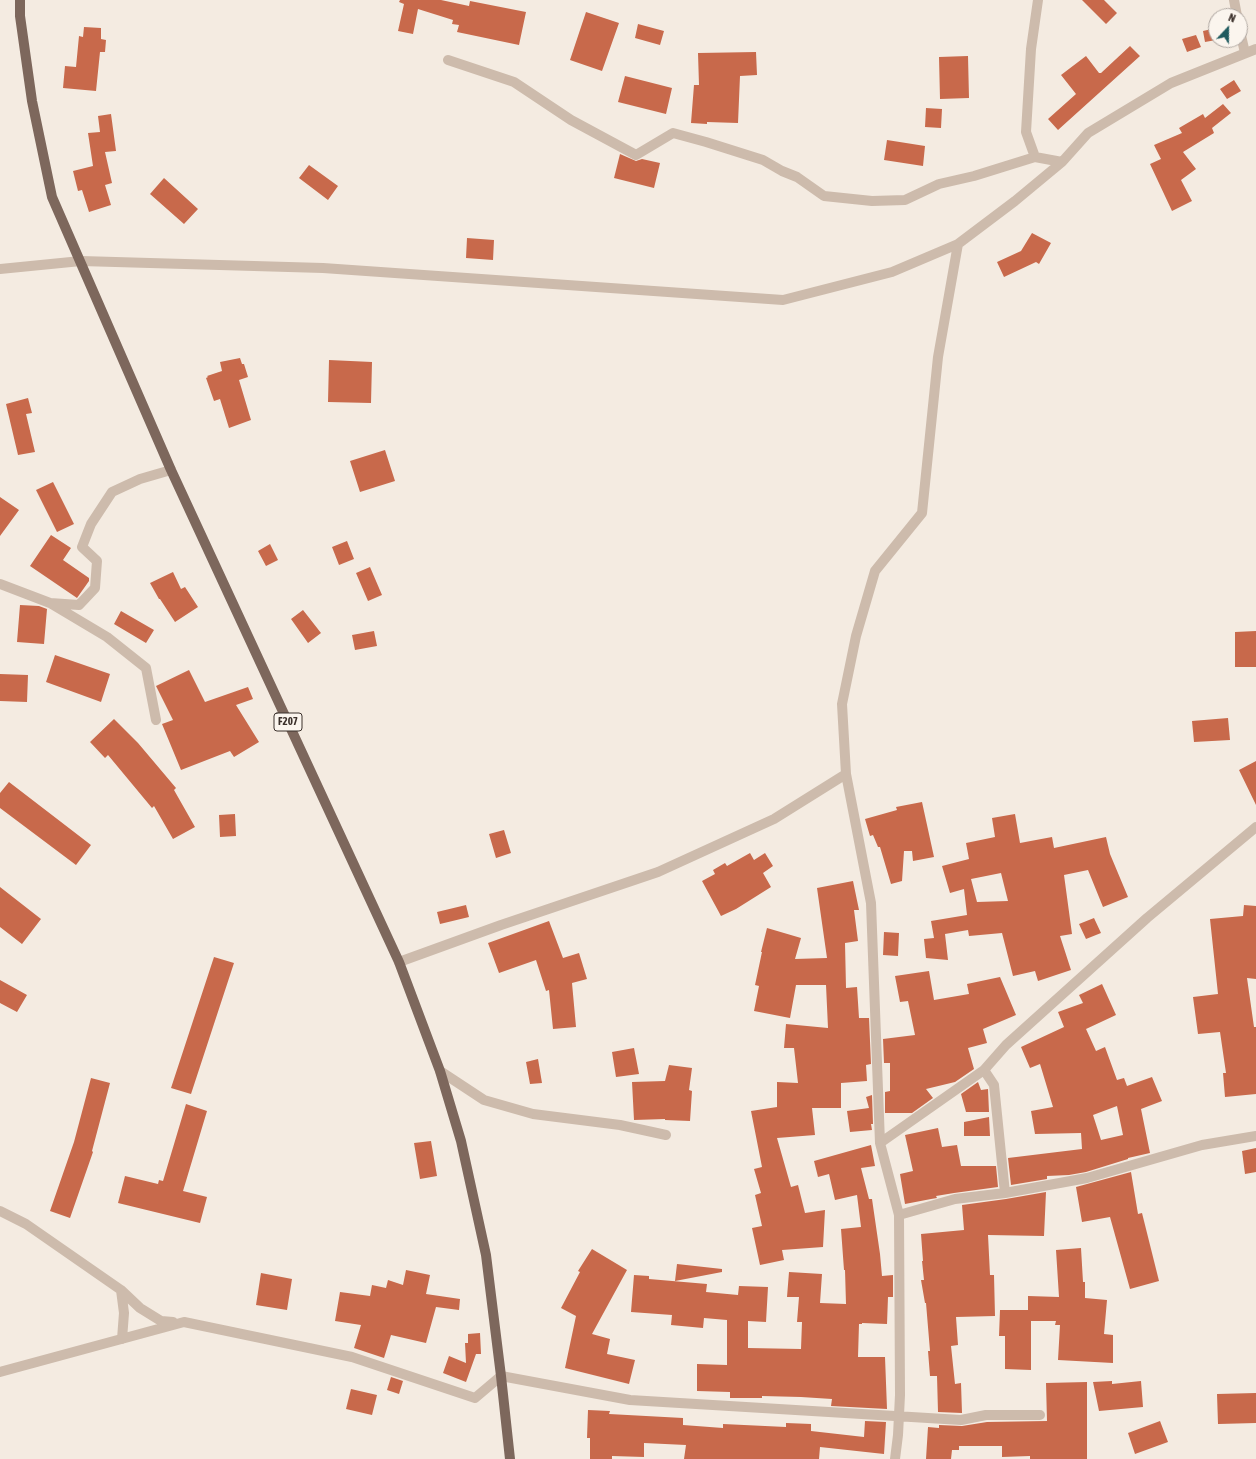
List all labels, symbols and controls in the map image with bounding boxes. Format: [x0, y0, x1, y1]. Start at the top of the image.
north arrow [1208, 8, 1248, 48]
text: N [1227, 11, 1237, 25]
road number: F207 [274, 713, 302, 731]

